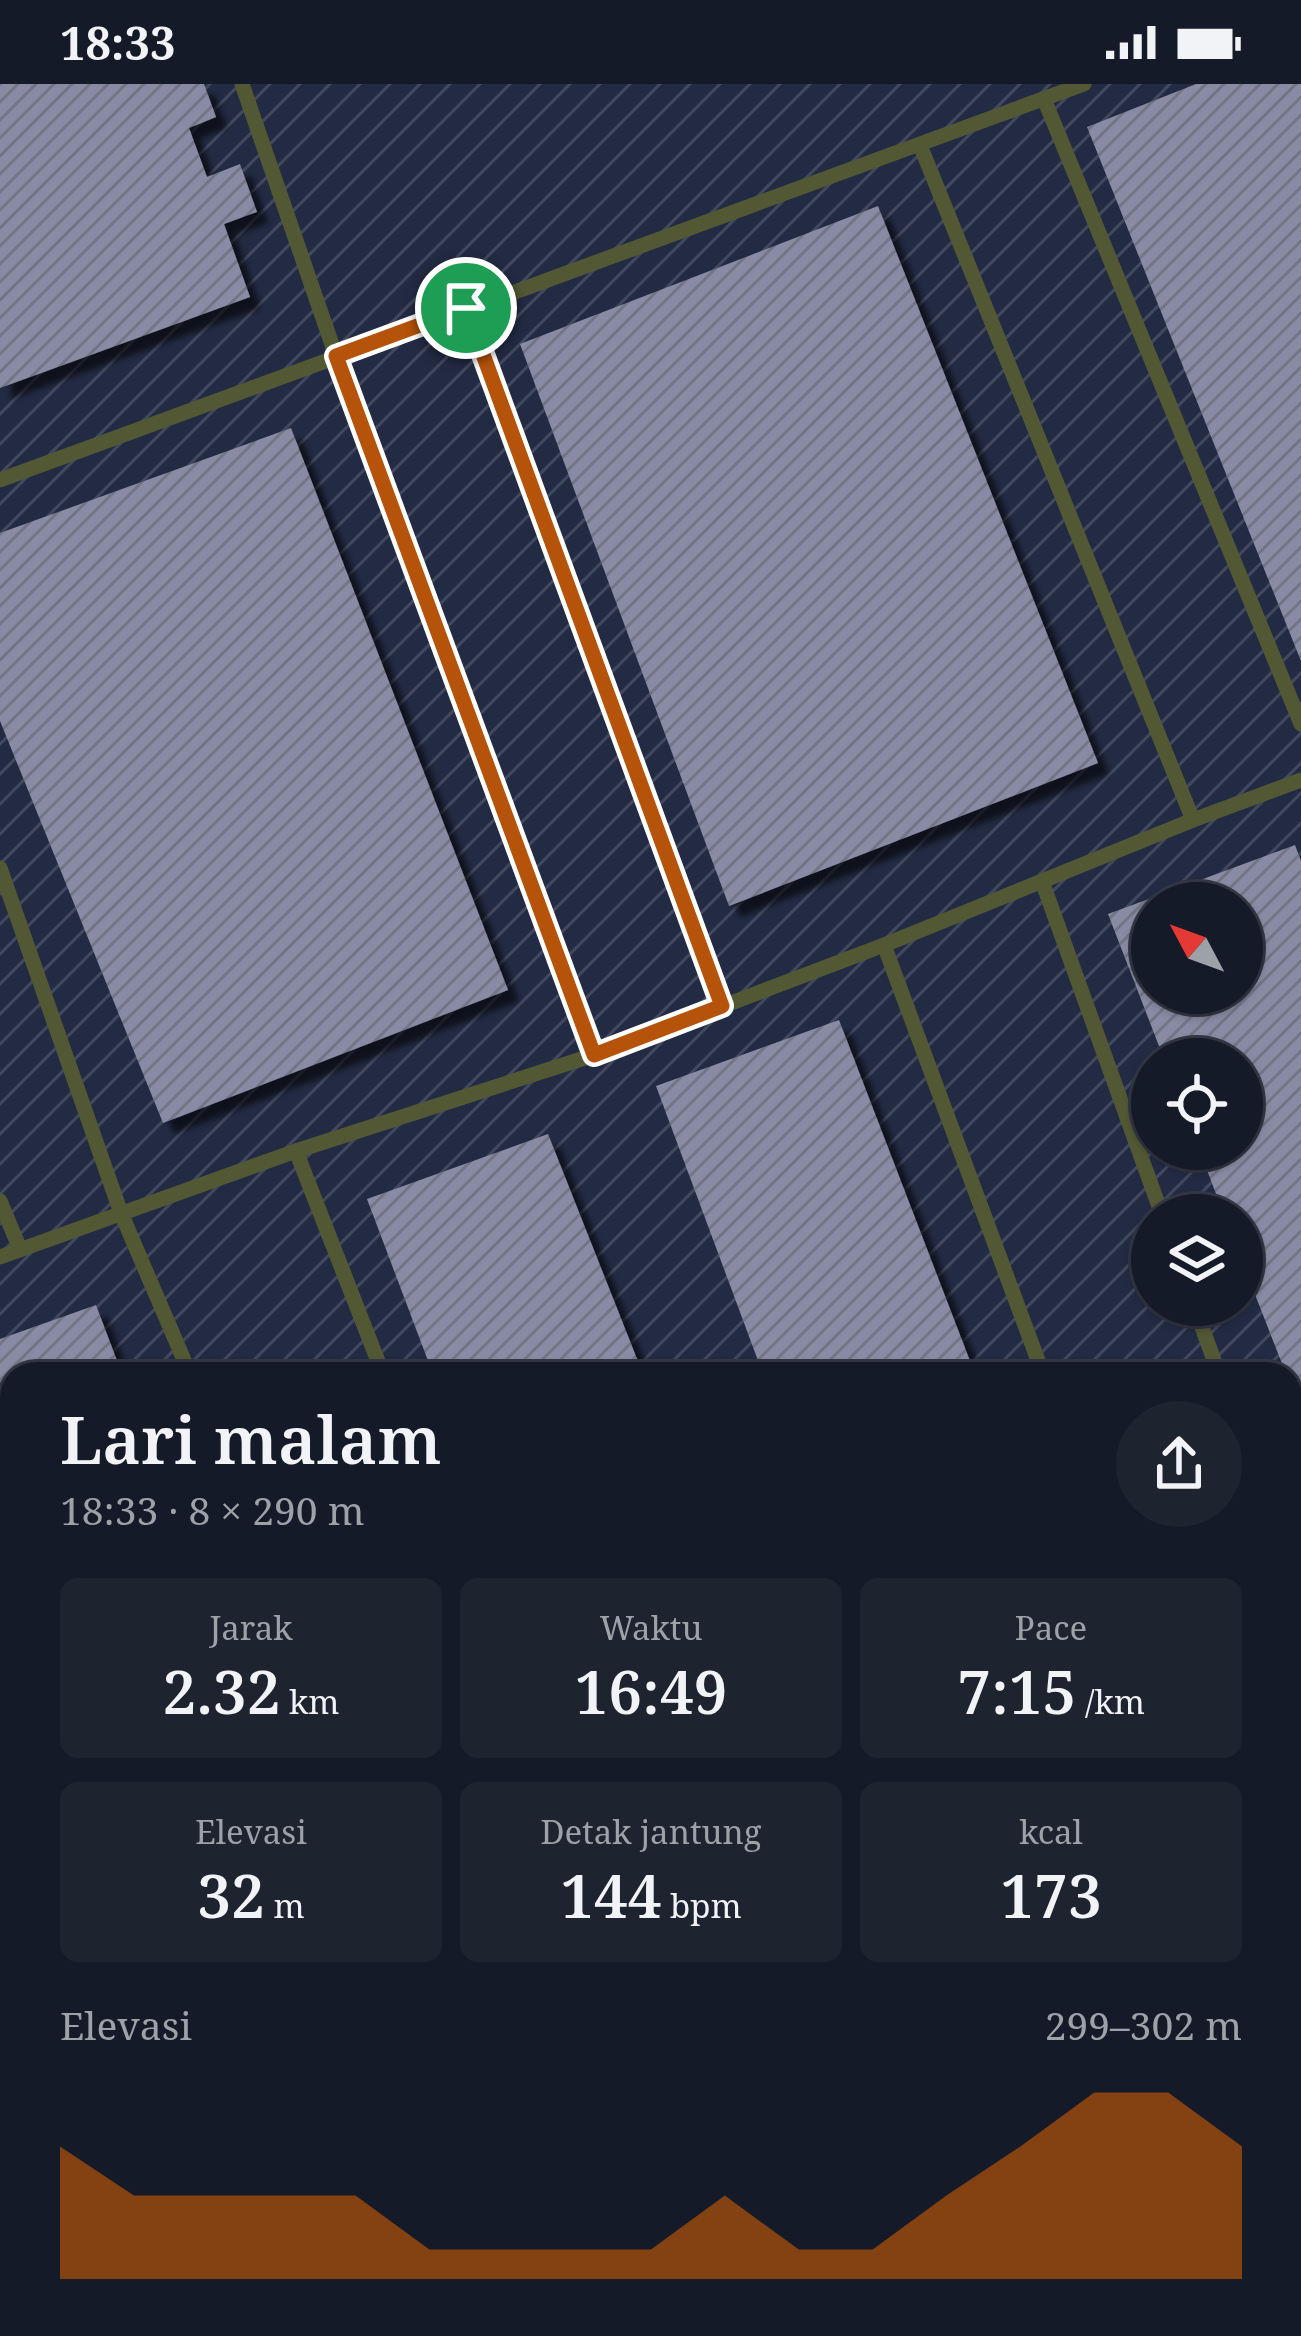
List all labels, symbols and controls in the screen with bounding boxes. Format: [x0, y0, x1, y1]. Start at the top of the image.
text: 18:33 [60, 12, 175, 73]
pin [415, 257, 517, 359]
icon: arrive [433, 275, 499, 341]
north arrow [1131, 882, 1263, 1014]
map controls [1131, 882, 1263, 1326]
button: locate [1131, 1038, 1263, 1170]
button: layers [1131, 1194, 1263, 1326]
text: Lari malam [60, 1393, 442, 1483]
button: share [1116, 1401, 1242, 1527]
text: 18:33 · 8 × 290 m [60, 1483, 365, 1536]
text: Jarak [209, 1605, 293, 1650]
text: Waktu [600, 1605, 702, 1650]
text: Pace [1015, 1605, 1087, 1650]
text: 2.32 [162, 1650, 280, 1732]
text: 16:49 [575, 1650, 727, 1732]
text: 7:15 [957, 1650, 1076, 1732]
text: km [280, 1679, 340, 1724]
text: /km [1076, 1679, 1145, 1724]
text: Elevasi [195, 1809, 307, 1854]
text: Detak jantung [540, 1809, 762, 1854]
text: kcal [1019, 1809, 1083, 1854]
text: 32 [197, 1854, 265, 1936]
text: 144 [560, 1854, 662, 1936]
text: 173 [1000, 1854, 1102, 1936]
text: m [265, 1883, 305, 1928]
text: bpm [662, 1883, 742, 1928]
text: Elevasi [60, 1998, 192, 2051]
text: 299–302 m [1045, 1998, 1242, 2051]

